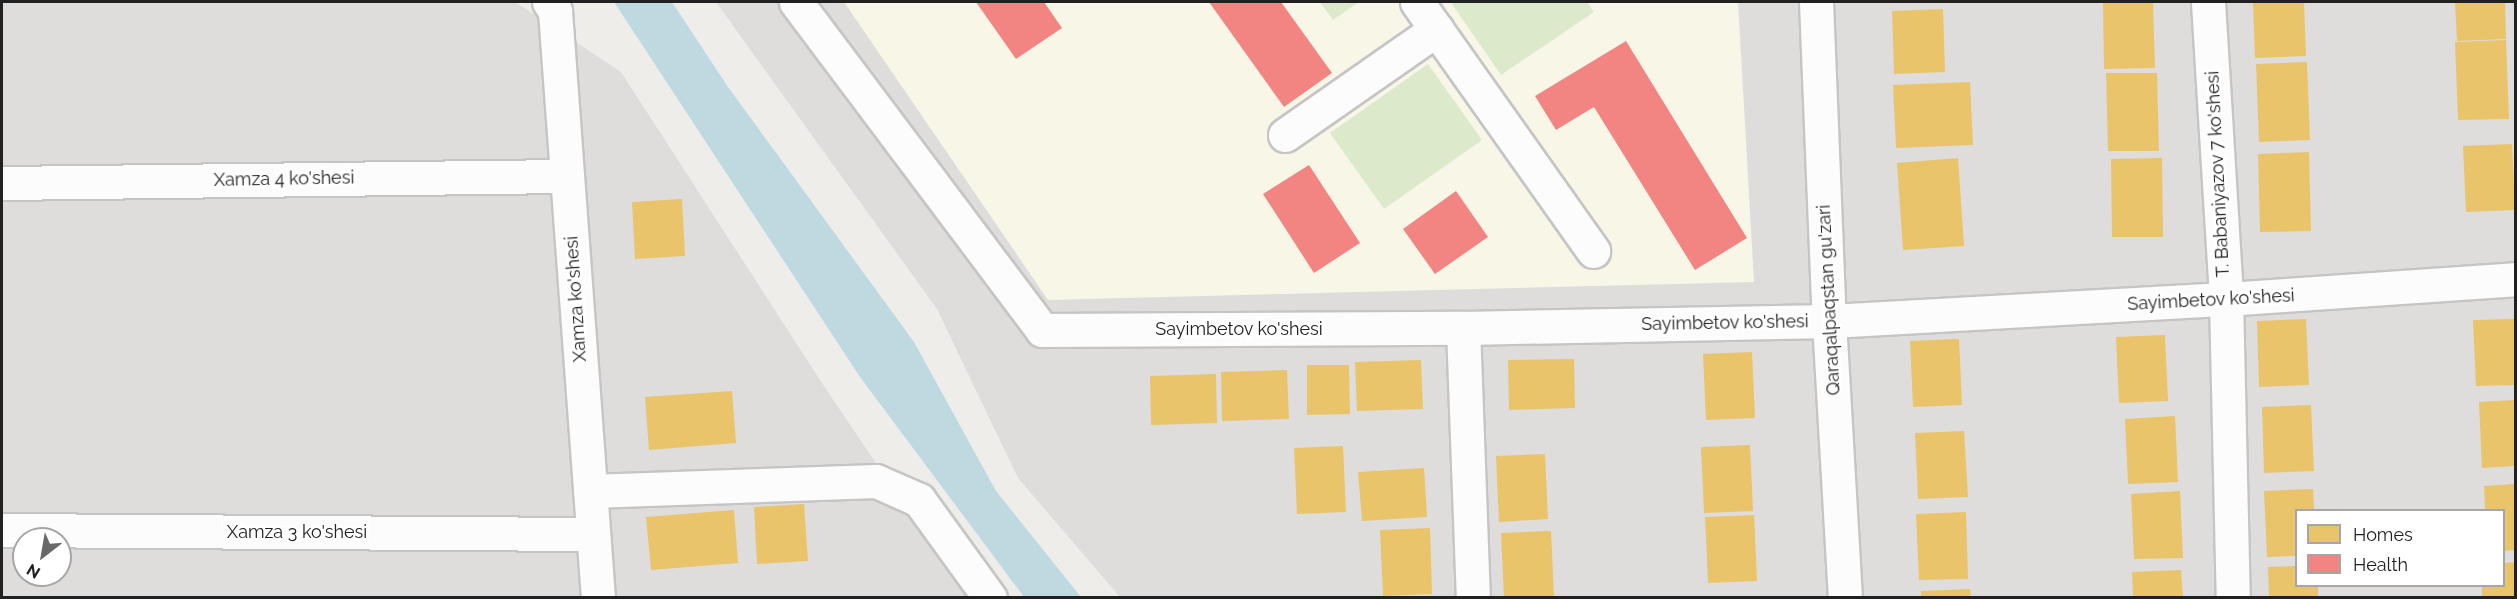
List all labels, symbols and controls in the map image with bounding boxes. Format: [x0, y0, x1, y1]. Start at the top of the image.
street label: T. Babaniyazov 7 ko'shesi [2202, 70, 2234, 278]
street label: Xamza 4 ko'shesi [214, 167, 354, 191]
street label: Qaraqalpaqstan gu'zari [1813, 204, 1845, 396]
street label: Xamza ko'shesi [561, 235, 591, 363]
street label: Sayimbetov ko'shesi [2127, 285, 2295, 315]
street label: Sayimbetov ko'shesi [1641, 311, 1809, 335]
street label: Sayimbetov ko'shesi [1155, 318, 1323, 340]
legend [2295, 509, 2505, 587]
street label: Xamza 3 ko'shesi [227, 521, 367, 543]
text: Homes [2353, 524, 2413, 545]
north arrow [12, 527, 72, 587]
text: Health [2353, 554, 2408, 575]
text: N [23, 560, 44, 582]

